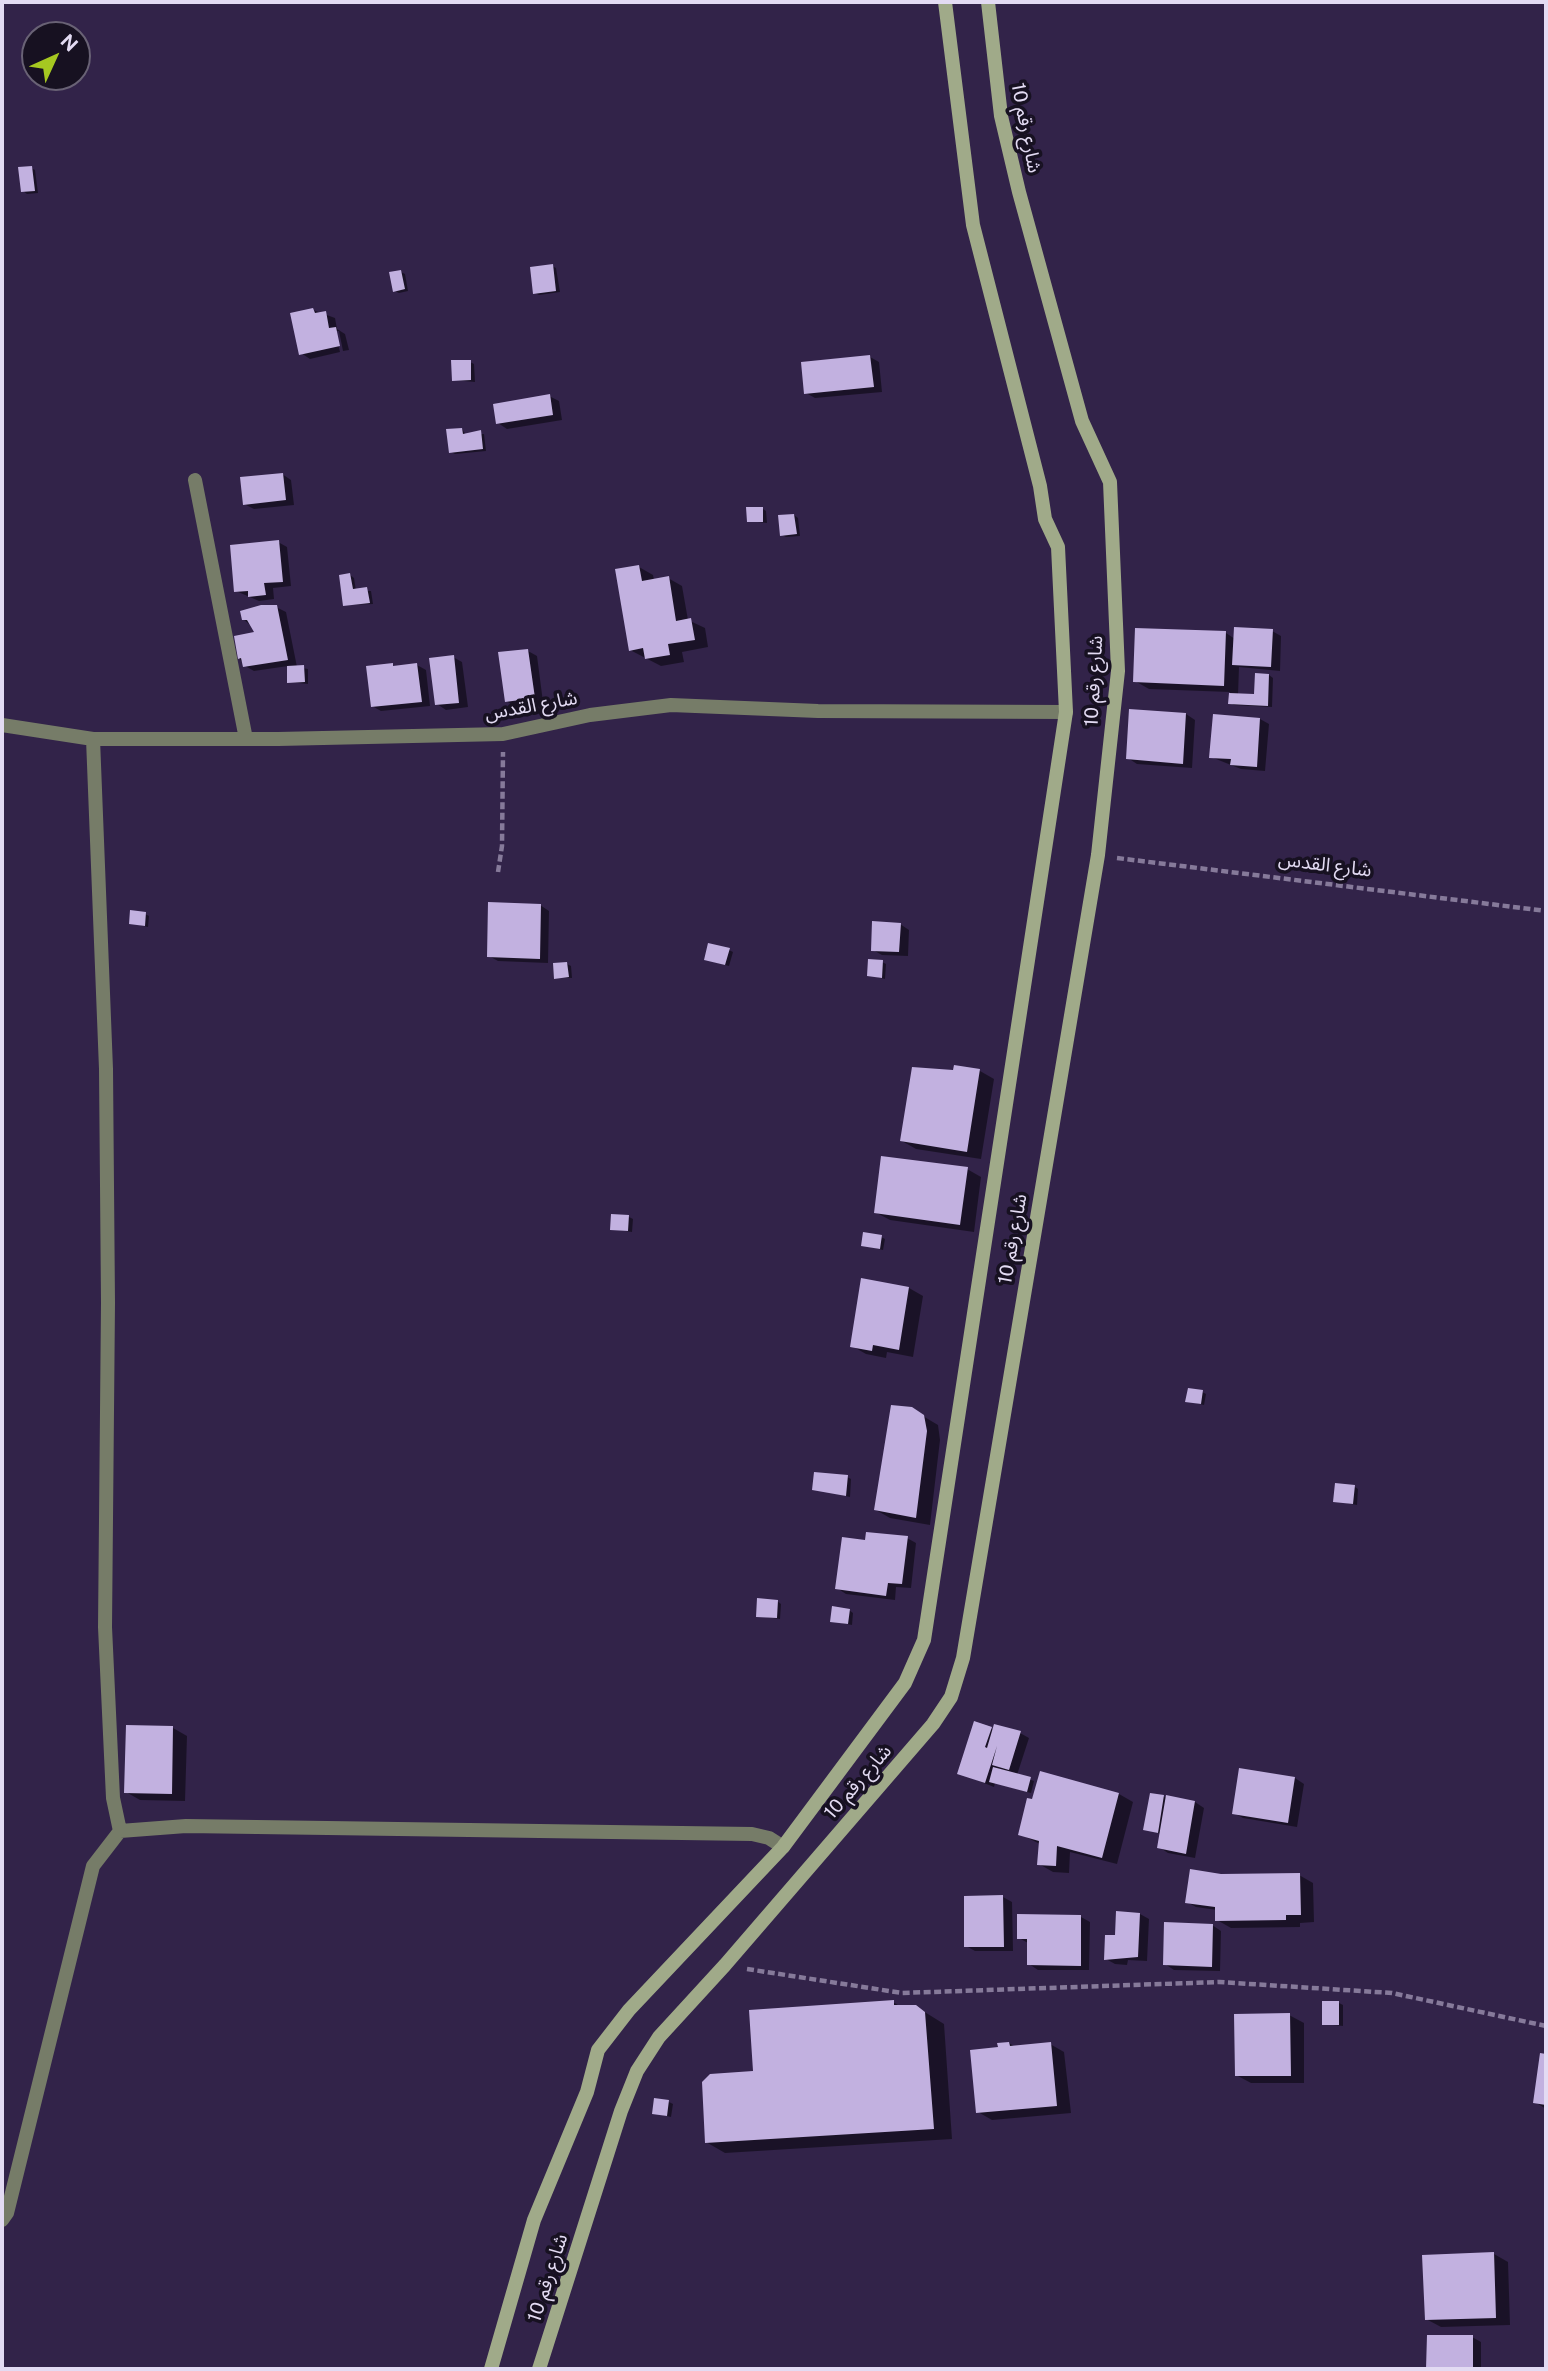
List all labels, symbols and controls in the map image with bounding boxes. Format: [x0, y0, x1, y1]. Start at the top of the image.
north arrow [21, 21, 91, 91]
text: N [56, 30, 82, 56]
street label: شارع رقم 10 [1006, 81, 1046, 175]
street label: شارع رقم 10 [1080, 635, 1108, 727]
street label: شارع القدس [483, 687, 579, 725]
street label: شارع القدس [1277, 848, 1373, 882]
street label: شارع رقم 10 [994, 1192, 1032, 1286]
street label: شارع رقم 10 [819, 1740, 897, 1824]
street label: شارع رقم 10 [523, 2231, 573, 2325]

